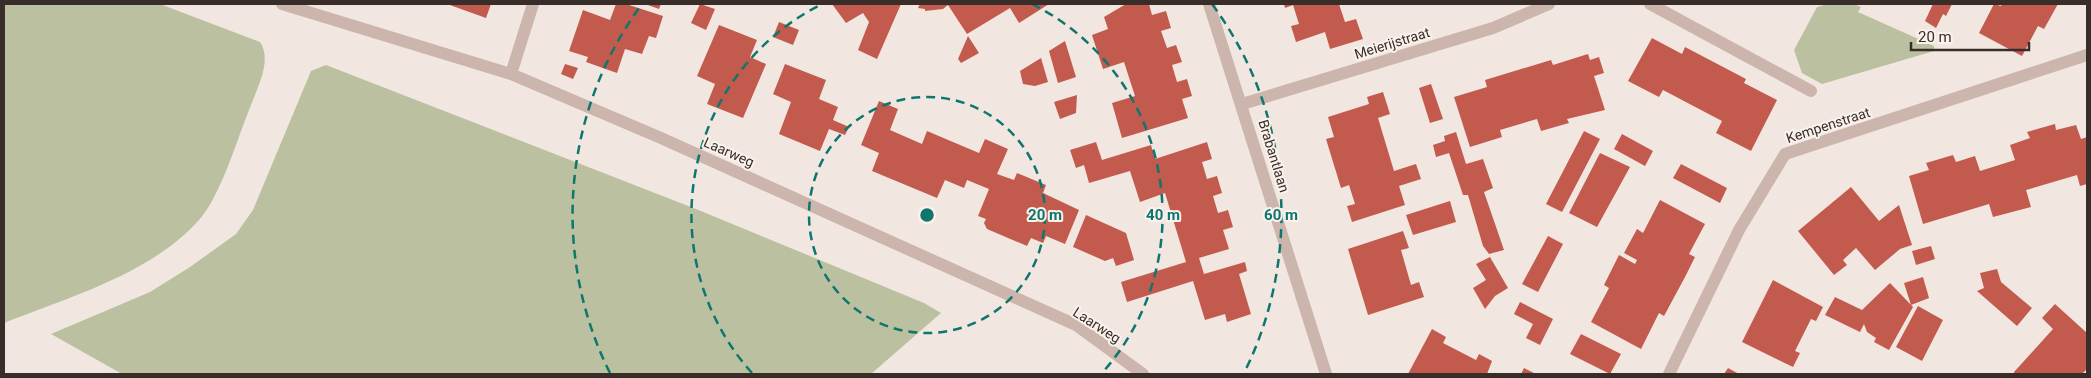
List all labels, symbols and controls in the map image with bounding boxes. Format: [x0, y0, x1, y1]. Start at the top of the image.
scale bar [1911, 20, 2028, 52]
street label: Meierijstraat [1352, 24, 1432, 62]
text: 20 m [1918, 28, 1952, 46]
street label: Kempenstraat [1784, 104, 1872, 146]
street label: Brabantlaan [1255, 118, 1293, 194]
street label: Laarweg [701, 134, 757, 170]
centre of rings [918, 206, 936, 224]
text: 20 m [1028, 206, 1062, 224]
text: 40 m [1146, 206, 1180, 224]
text: 60 m [1264, 206, 1298, 224]
street label: Laarweg [1070, 304, 1124, 346]

